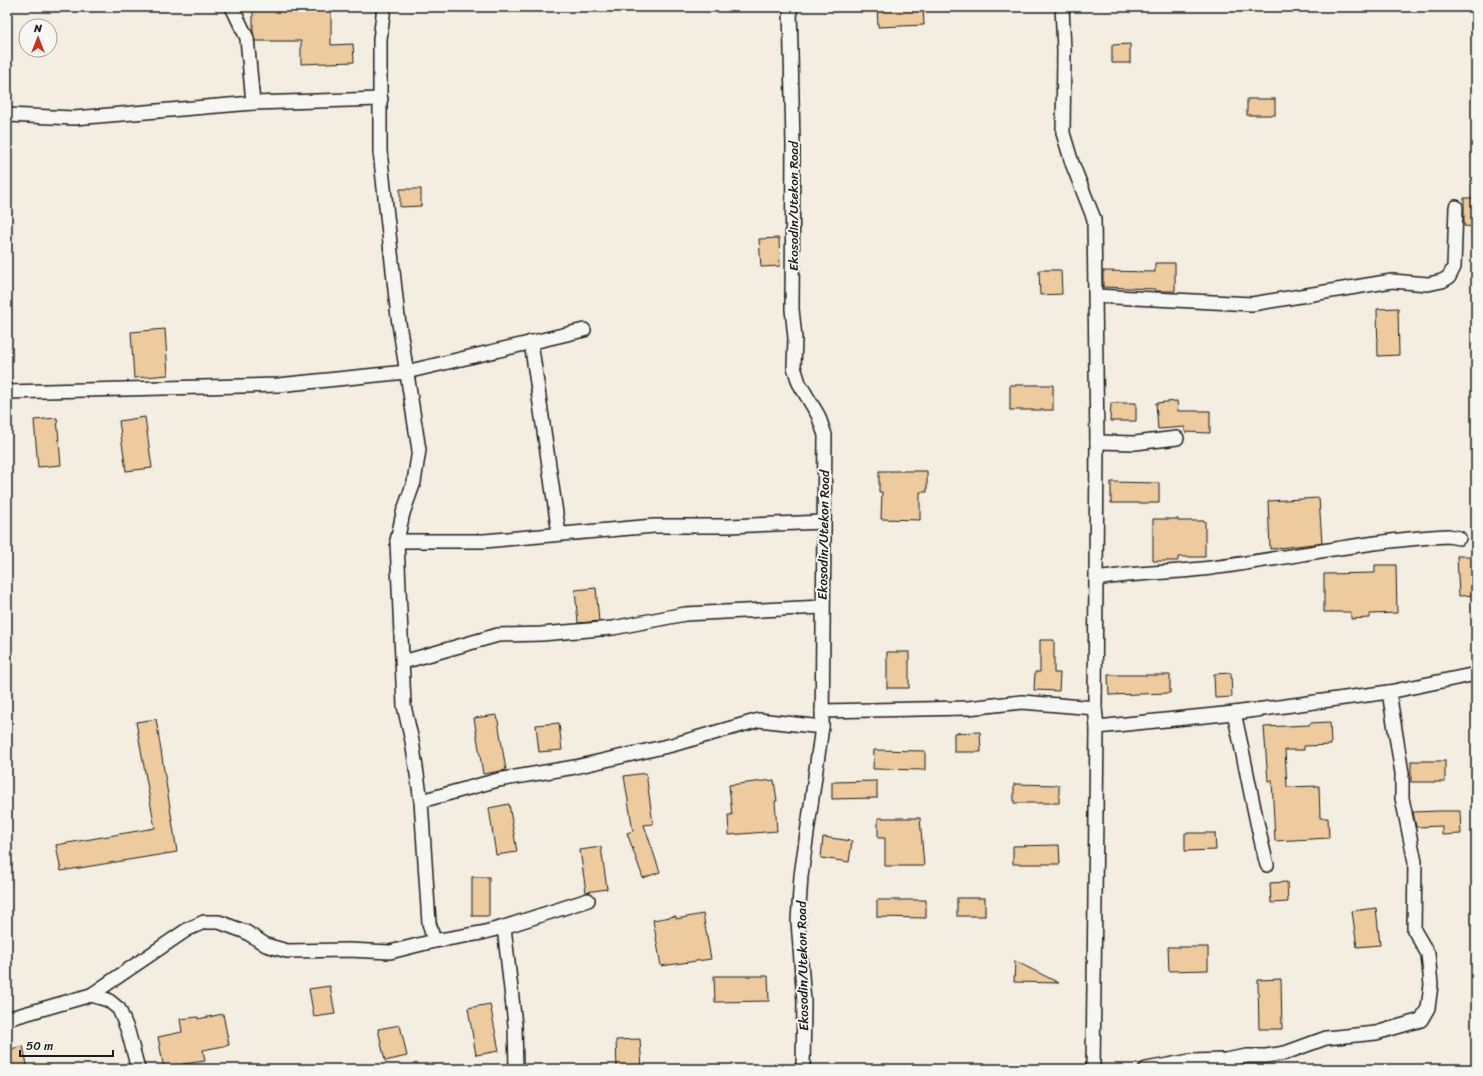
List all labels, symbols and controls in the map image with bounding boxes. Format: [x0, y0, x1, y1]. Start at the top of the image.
north arrow [18, 18, 58, 58]
text: N [33, 19, 42, 38]
street label: Ekosodin/Utekon Road [782, 140, 805, 271]
street label: Ekosodin/Utekon Road [811, 469, 836, 600]
street label: Ekosodin/Utekon Road [790, 900, 815, 1031]
scale bar [20, 1032, 113, 1058]
text: 50 m [26, 1035, 53, 1057]

